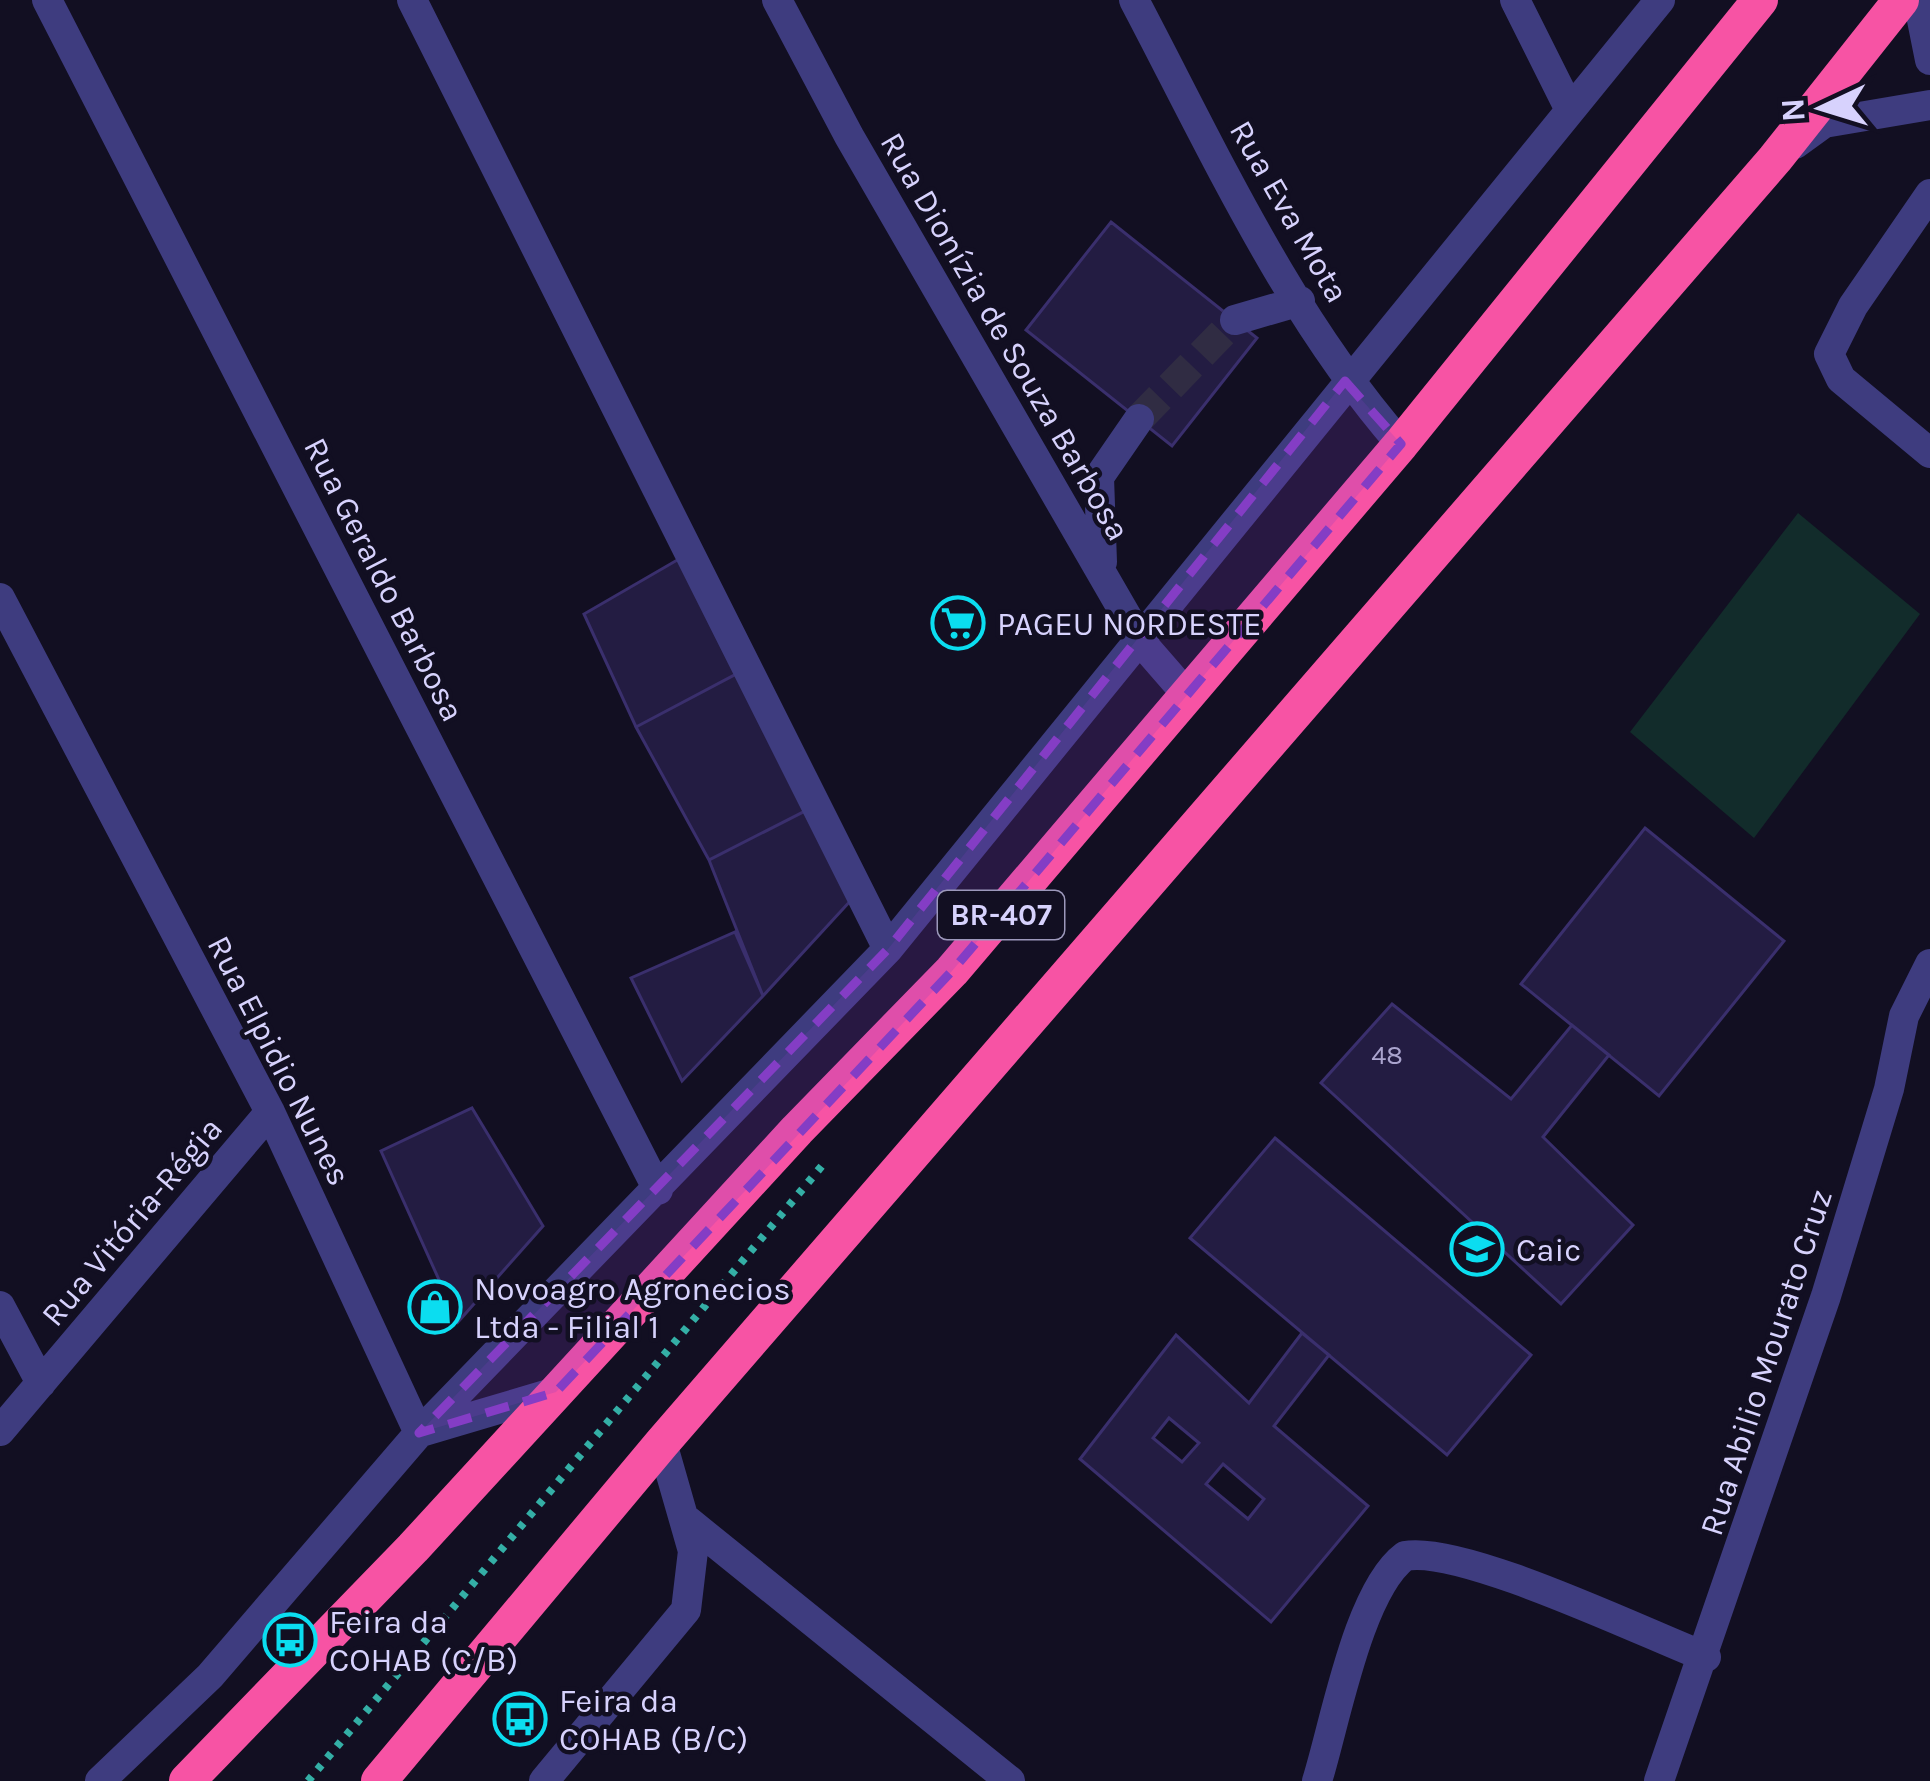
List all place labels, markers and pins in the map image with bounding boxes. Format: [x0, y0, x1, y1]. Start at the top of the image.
supermarket icon: PAGEU NORDESTE [930, 595, 986, 651]
place label: PAGEU NORDESTE [997, 605, 1262, 643]
school or university icon: Caic [1449, 1221, 1505, 1277]
place label: Caic [1516, 1231, 1581, 1269]
place label: Novoagro Agronecios Ltda - Filial 1 [474, 1270, 790, 1346]
shop icon: Novoagro Agronecios Ltda - Filial 1 [407, 1279, 463, 1335]
place label: Feira da COHAB (C/B) [329, 1603, 518, 1679]
bus stop icon: Feira da COHAB (C/B) [262, 1612, 318, 1668]
place label: Feira da COHAB (B/C) [559, 1682, 748, 1758]
bus stop icon: Feira da COHAB (B/C) [492, 1691, 548, 1747]

